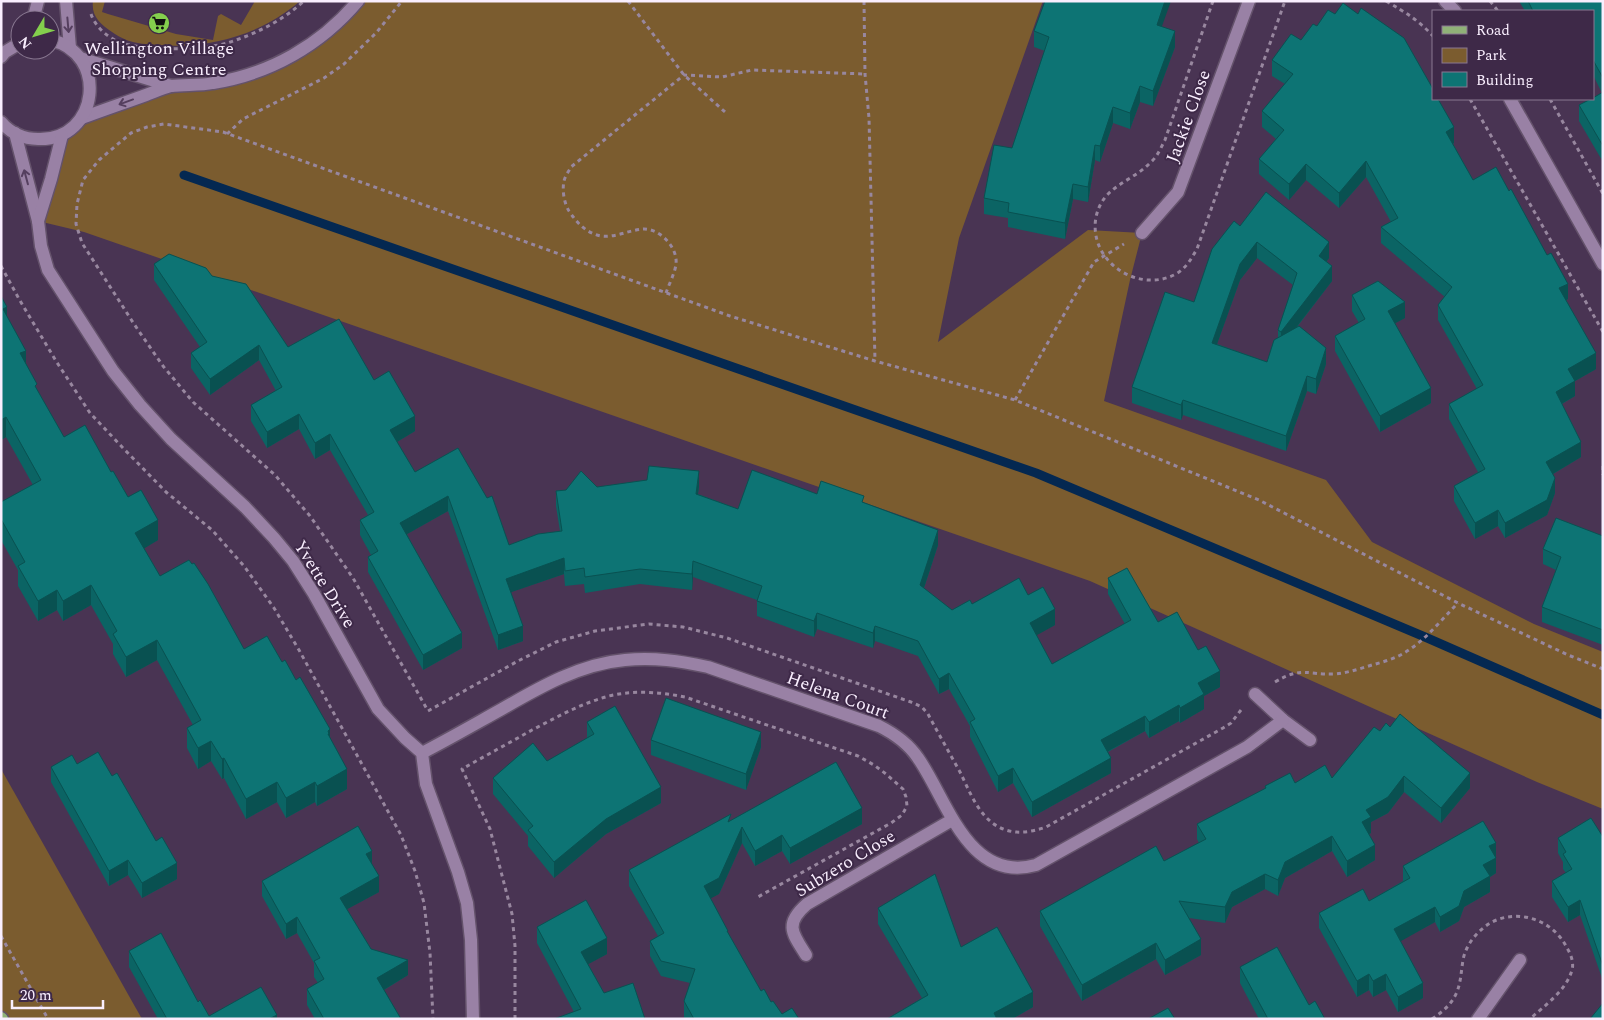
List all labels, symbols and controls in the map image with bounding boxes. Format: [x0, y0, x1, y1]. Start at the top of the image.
north arrow [10, 10, 60, 60]
legend [1432, 10, 1594, 100]
supermarket icon: Wellington Village Shopping Centre [147, 11, 171, 35]
one-way arrow [63, 16, 72, 32]
text: Road [1476, 19, 1510, 42]
text: N [13, 32, 37, 54]
place label: Wellington Village Shopping Centre [84, 35, 234, 83]
text: Park [1476, 44, 1507, 67]
street label: Jackie Close [1159, 66, 1218, 166]
text: Building [1476, 69, 1533, 92]
one-way arrow [119, 98, 135, 107]
one-way arrow [21, 169, 31, 185]
street label: Yvette Drive [287, 535, 362, 634]
street label: Helena Court [783, 664, 893, 727]
street label: Subzero Close [790, 823, 901, 904]
scale bar [12, 978, 104, 1010]
text: 20 m [20, 984, 52, 1007]

